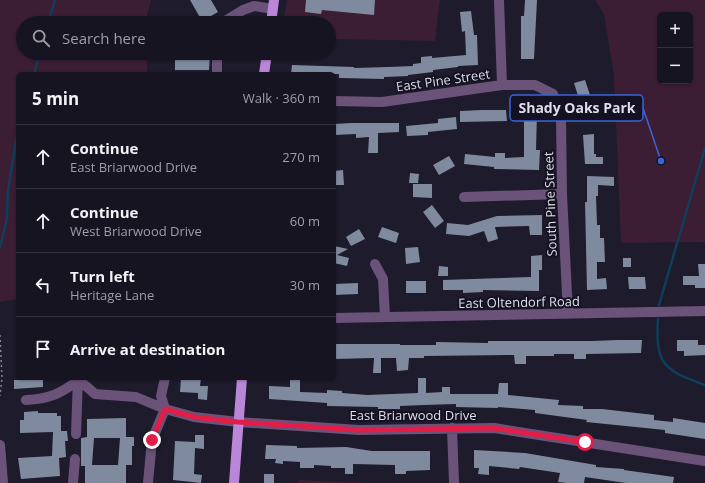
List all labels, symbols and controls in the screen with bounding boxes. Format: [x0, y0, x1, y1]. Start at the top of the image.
map controls [657, 12, 693, 84]
button: + [657, 12, 693, 48]
search box [16, 16, 336, 60]
icon: search [30, 27, 52, 49]
text: Search here [62, 28, 146, 48]
button: − [657, 48, 693, 84]
street label: East Pine Street [395, 64, 492, 96]
text: 5 min [32, 87, 79, 110]
text: Walk · 360 m [243, 89, 320, 107]
callout: Shady Oaks Park [510, 95, 643, 121]
text: Shady Oaks Park [519, 98, 636, 117]
text: Continue [70, 138, 138, 158]
icon: ahead [32, 146, 54, 168]
text: 270 m [282, 148, 320, 166]
street label: South Pine Street [539, 151, 561, 257]
text: East Briarwood Drive [70, 158, 197, 176]
text: Continue [70, 202, 138, 222]
icon: ahead [32, 210, 54, 232]
text: 60 m [290, 212, 320, 230]
text: West Briarwood Drive [70, 222, 202, 240]
text: Turn left [70, 266, 135, 286]
icon: left [32, 274, 54, 296]
text: 30 m [290, 276, 320, 294]
text: Heritage Lane [70, 286, 154, 304]
street label: East Oltendorf Road [458, 292, 580, 312]
icon: arrive [32, 338, 54, 360]
text: Arrive at destination [70, 339, 225, 359]
street label: East Briarwood Drive [349, 406, 477, 424]
route end [143, 431, 161, 449]
route start [576, 433, 594, 451]

